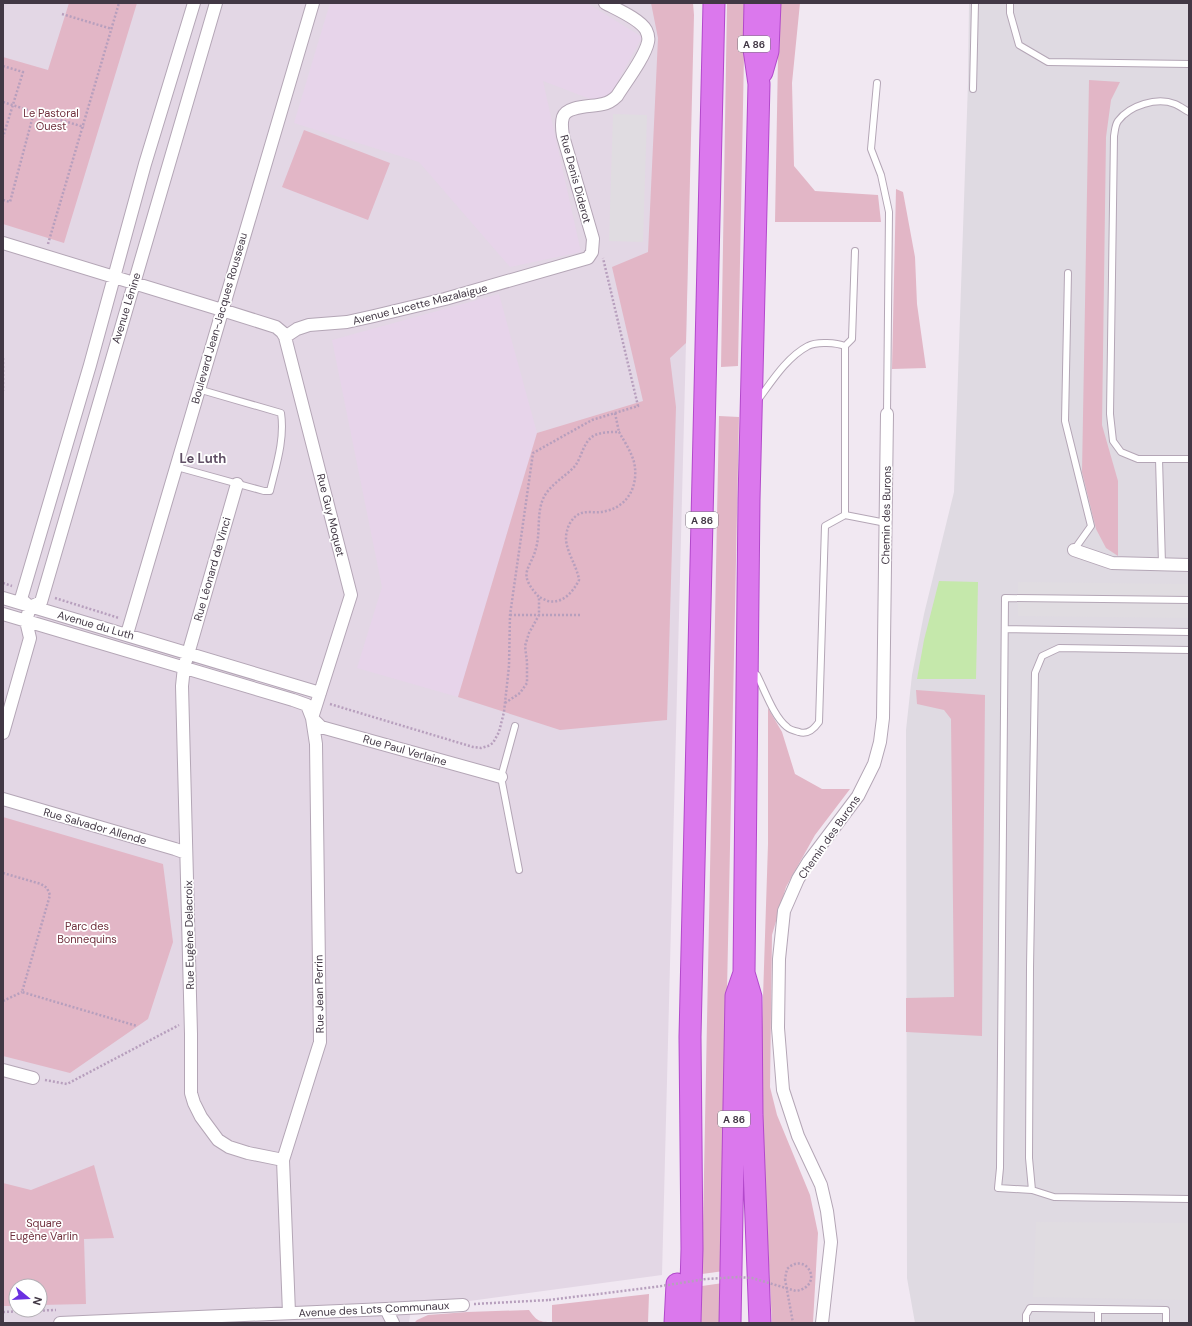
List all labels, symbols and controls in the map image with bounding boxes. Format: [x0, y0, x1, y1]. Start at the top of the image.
road number: A 86 [738, 36, 770, 52]
park label: Le Pastoral Ouest [23, 106, 79, 133]
street label: Rue Denis Diderot [557, 133, 595, 225]
street label: Boulevard Jean-Jacques Rousseau [188, 231, 250, 405]
street label: Avenue Lénine [109, 271, 143, 345]
street label: Avenue Lucette Mazalaigue [351, 280, 489, 328]
district label: Le Luth [180, 450, 226, 467]
street label: Chemin des Burons [878, 465, 894, 565]
street label: Rue Guy Moquet [314, 472, 348, 558]
road number: A 86 [686, 512, 718, 528]
street label: Rue Léonard de Vinci [190, 515, 234, 623]
street label: Avenue du Luth [56, 607, 136, 643]
street label: Rue Paul Verlaine [362, 731, 448, 769]
street label: Chemin des Burons [795, 792, 863, 882]
street label: Rue Salvador Allende [42, 805, 148, 847]
street label: Rue Eugène Delacroix [181, 880, 197, 990]
park label: Parc des Bonnequins [57, 919, 117, 946]
street label: Rue Jean Perrin [311, 955, 327, 1033]
road number: A 86 [718, 1111, 750, 1127]
park label: Square Eugène Varlin [10, 1216, 78, 1243]
north arrow [8, 1278, 48, 1318]
text: N [30, 1295, 45, 1307]
street label: Avenue des Lots Communaux [298, 1298, 450, 1320]

